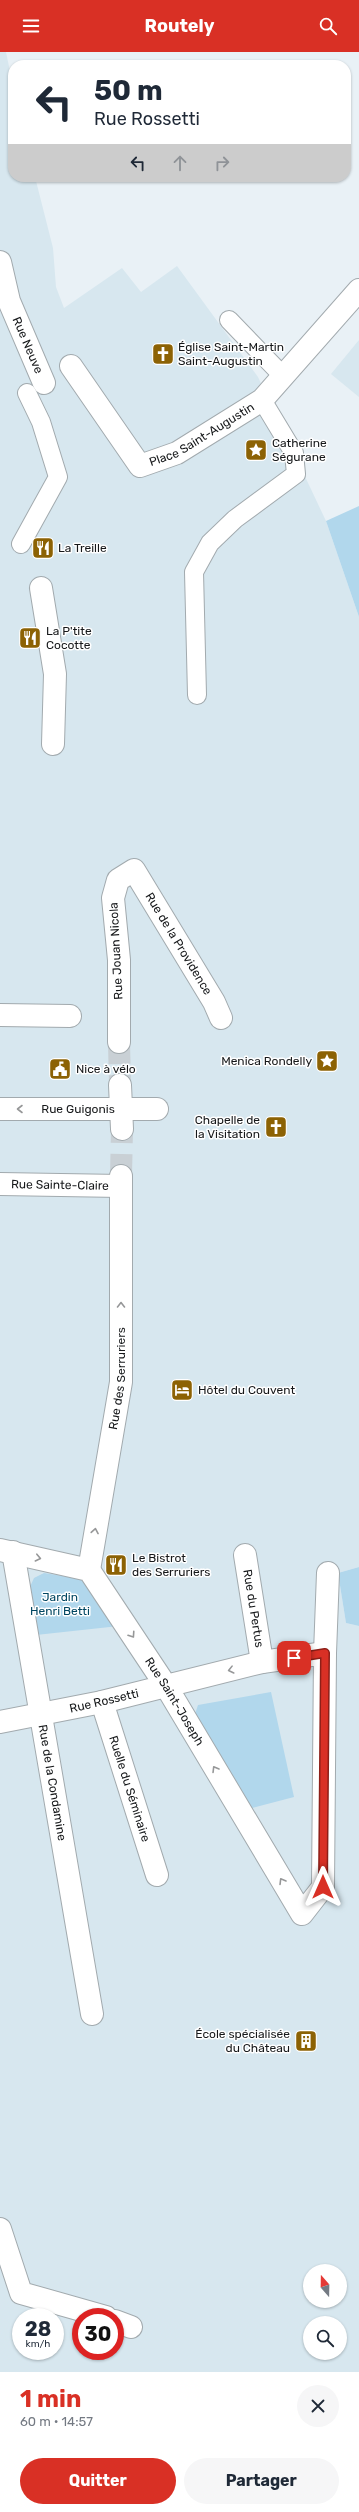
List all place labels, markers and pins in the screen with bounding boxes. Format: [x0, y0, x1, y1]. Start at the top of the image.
place label: Église Saint-Martin Saint-Augustin [178, 340, 284, 368]
church icon: Église Saint-Martin Saint-Augustin [150, 341, 176, 367]
place label: Catherine Ségurane [272, 436, 327, 464]
place icon: Catherine Ségurane [243, 437, 269, 463]
restaurant icon: La Treille [30, 535, 56, 561]
place label: La Treille [58, 541, 107, 555]
place label: La P'tite Cocotte [46, 624, 92, 652]
restaurant icon: La P'tite Cocotte [17, 625, 43, 651]
place icon: Menica Rondelly [314, 1048, 340, 1074]
place label: Menica Rondelly [221, 1054, 312, 1068]
public building icon: Nice à vélo [47, 1056, 73, 1082]
place label: Nice à vélo [76, 1062, 136, 1076]
place label: Chapelle de la Visitation [195, 1113, 260, 1141]
church icon: Chapelle de la Visitation [263, 1114, 289, 1140]
hotel icon: Hôtel du Couvent [169, 1377, 195, 1403]
place label: Hôtel du Couvent [198, 1383, 295, 1397]
place label: Le Bistrot des Serruriers [132, 1551, 210, 1579]
restaurant icon: Le Bistrot des Serruriers [103, 1552, 129, 1578]
pin [277, 1641, 311, 1675]
place label: École spécialisée du Château [195, 2027, 290, 2055]
building icon: École spécialisée du Château [293, 2028, 319, 2054]

